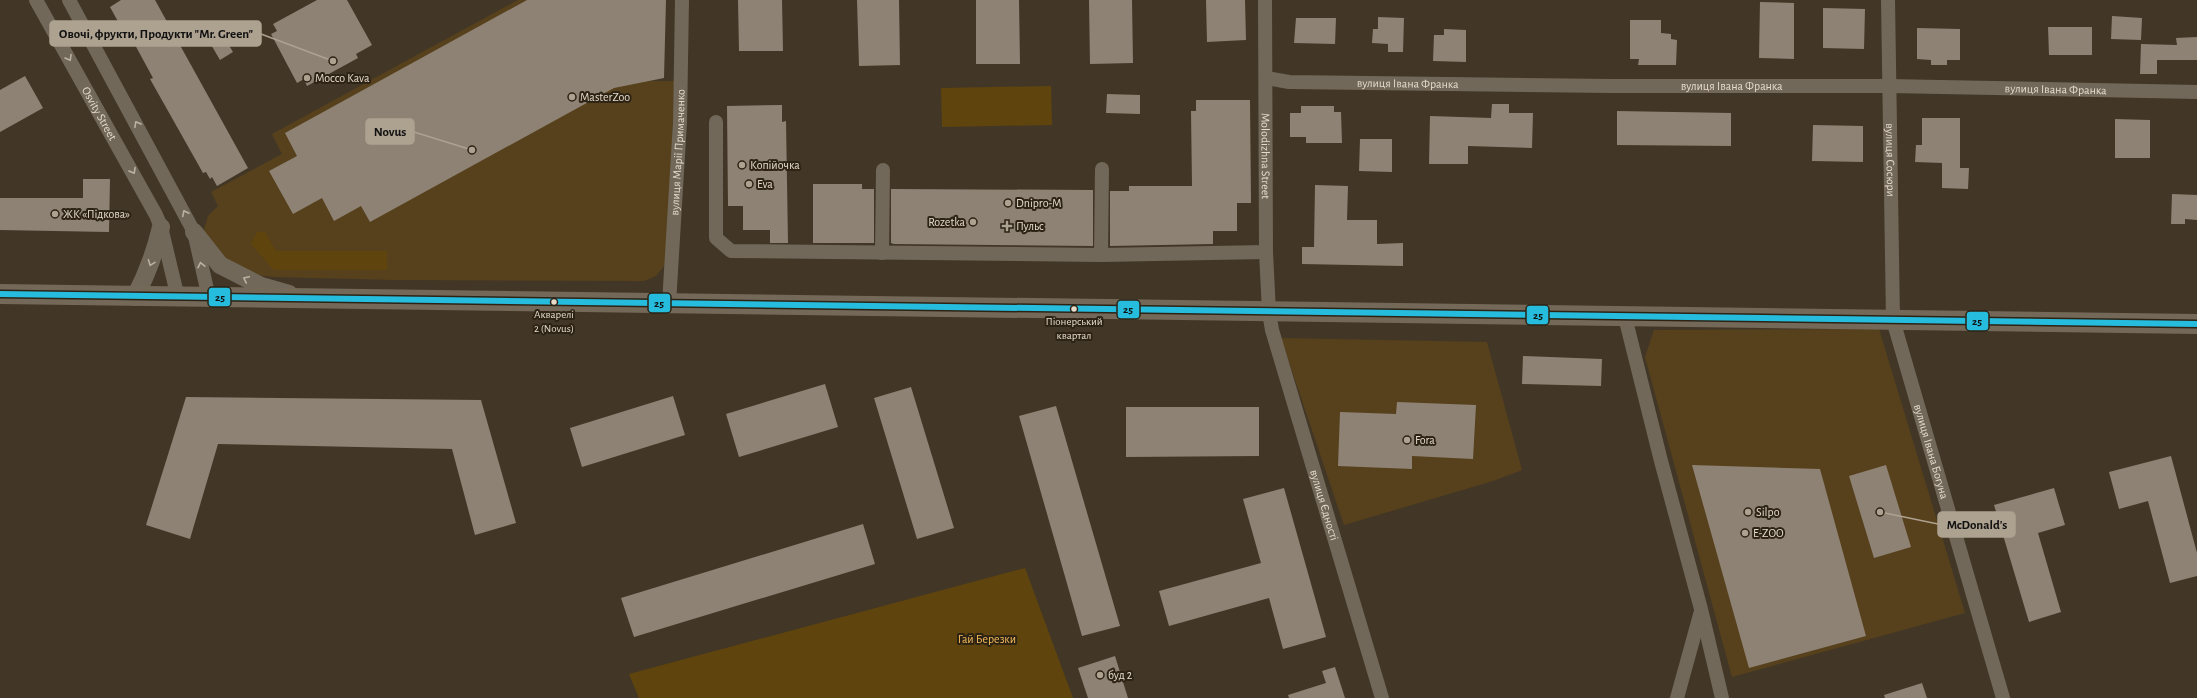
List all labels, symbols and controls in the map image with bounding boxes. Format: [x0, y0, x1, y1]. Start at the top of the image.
callout: Овочі, фрукти, Продукти "Mr. Green" [50, 21, 261, 46]
text: Овочі, фрукти, Продукти "Mr. Green" [59, 28, 254, 41]
one-way arrow [65, 54, 72, 61]
place label: Mocco Kava [315, 72, 370, 84]
marker: Mocco Kava [302, 73, 312, 83]
street label: вулиця Івана Франка [1357, 77, 1459, 90]
street label: вулиця Івана Франка [1681, 80, 1783, 93]
street label: вулиця Івана Франка [2005, 82, 2107, 96]
street label: Osvity Street [80, 85, 119, 142]
street label: вулиця Марії Примаченко [668, 89, 687, 216]
place label: MasterZoo [580, 91, 630, 103]
marker: MasterZoo [567, 92, 577, 102]
street label: Molodizhna Street [1259, 113, 1272, 199]
callout: Novus [366, 119, 414, 144]
one-way arrow [134, 121, 141, 128]
street label: вулиця Сосюри [1883, 123, 1897, 197]
text: Novus [374, 126, 406, 139]
place label: Копійочка [750, 159, 800, 171]
marker: Копійочка [737, 160, 747, 170]
one-way arrow [129, 167, 136, 174]
place label: Eva [757, 178, 773, 190]
marker: Eva [744, 179, 754, 189]
place label: Dnipro-M [1016, 197, 1061, 209]
marker: Dnipro-M [1003, 198, 1013, 208]
place label: ЖК «Підкова» [63, 208, 130, 220]
marker: ЖК «Підкова» [50, 209, 60, 219]
one-way arrow [182, 210, 190, 218]
place label: Rozetka [928, 216, 965, 228]
marker: Rozetka [968, 217, 978, 227]
marker: Пульс [1001, 220, 1013, 232]
place label: Пульс [1016, 220, 1044, 233]
one-way arrow [148, 260, 156, 267]
one-way arrow [198, 262, 206, 268]
one-way arrow [242, 276, 250, 284]
line badge: 25 [208, 287, 231, 307]
text: 25 [215, 292, 225, 303]
line badge: 25 [648, 293, 671, 313]
marker: Акварелі 2 (Novus) [549, 297, 559, 307]
text: 25 [654, 298, 664, 309]
line badge: 25 [1117, 300, 1140, 319]
marker: Піонерський квартал [1069, 304, 1079, 314]
text: 25 [1123, 304, 1133, 315]
line badge: 25 [1526, 305, 1549, 325]
place label: Акварелі 2 (Novus) [534, 309, 574, 334]
text: 25 [1533, 310, 1543, 321]
line badge: 25 [1966, 311, 1989, 331]
place label: Піонерський квартал [1045, 316, 1103, 341]
text: 25 [1972, 316, 1982, 327]
street label: вулиця Івана Богуна [1912, 403, 1951, 501]
place label: Fora [1415, 434, 1435, 446]
marker: Fora [1402, 435, 1412, 445]
street label: вулиця Єдності [1308, 468, 1341, 542]
place label: Silpo [1756, 506, 1780, 518]
marker: Silpo [1743, 507, 1753, 517]
callout: McDonald's [1938, 512, 2015, 537]
text: McDonald's [1947, 519, 2007, 532]
place label: E-ZOO [1753, 527, 1784, 539]
marker: E-ZOO [1740, 528, 1750, 538]
park label: Гай Березки [958, 633, 1016, 645]
place label: буд 2 [1108, 669, 1133, 682]
marker: буд 2 [1095, 670, 1105, 680]

